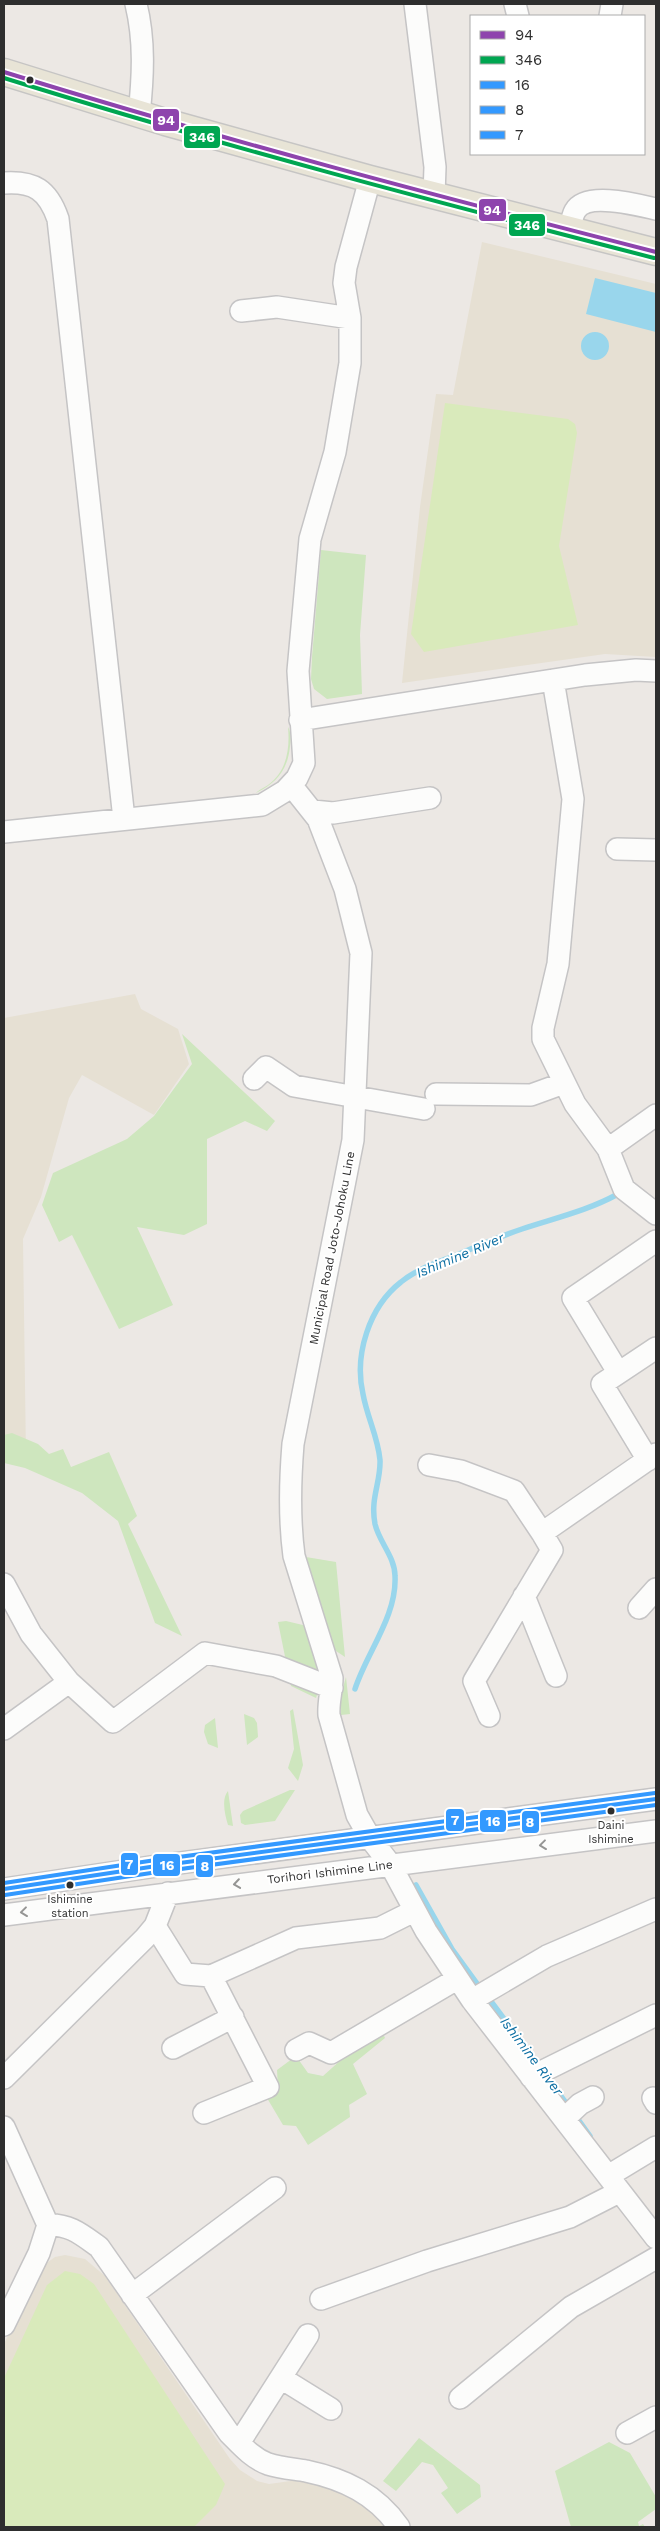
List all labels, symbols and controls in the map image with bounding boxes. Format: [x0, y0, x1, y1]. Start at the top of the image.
legend [470, 15, 645, 155]
text: 94 [515, 26, 533, 44]
text: 346 [515, 51, 542, 69]
unlabelled marker [25, 75, 35, 85]
text: 16 [515, 76, 530, 94]
text: 8 [515, 101, 524, 119]
line badge: 94 [152, 108, 180, 132]
text: 94 [157, 112, 175, 128]
line badge: 346 [183, 125, 221, 149]
text: 7 [515, 126, 523, 144]
text: 346 [189, 129, 215, 145]
line badge: 94 [478, 198, 507, 222]
text: 94 [483, 202, 501, 218]
line badge: 346 [508, 213, 546, 237]
text: 346 [514, 217, 540, 233]
street label: Municipal Road Joto-Johoku Line [306, 1150, 358, 1346]
water label: Ishimine River [414, 1229, 507, 1281]
marker: Daini Ishimine [606, 1806, 616, 1816]
line badge: 7 [445, 1808, 465, 1832]
line badge: 16 [479, 1809, 507, 1833]
line badge: 8 [521, 1810, 540, 1834]
text: 7 [451, 1812, 460, 1828]
text: 16 [486, 1813, 501, 1829]
text: 8 [526, 1814, 535, 1830]
place label: Daini Ishimine [588, 1819, 634, 1846]
one-way arrow [539, 1839, 547, 1850]
line badge: 7 [120, 1852, 139, 1876]
line badge: 16 [152, 1853, 181, 1877]
line badge: 8 [195, 1854, 214, 1878]
text: 7 [125, 1856, 134, 1872]
text: 16 [160, 1857, 175, 1873]
street label: Torihori Ishimine Line [267, 1857, 394, 1887]
text: 8 [201, 1858, 210, 1874]
one-way arrow [233, 1878, 241, 1889]
marker: Ishimine station [65, 1880, 75, 1890]
place label: Ishimine station [47, 1893, 93, 1920]
one-way arrow [20, 1906, 28, 1917]
water label: Ishimine River [497, 2014, 567, 2099]

